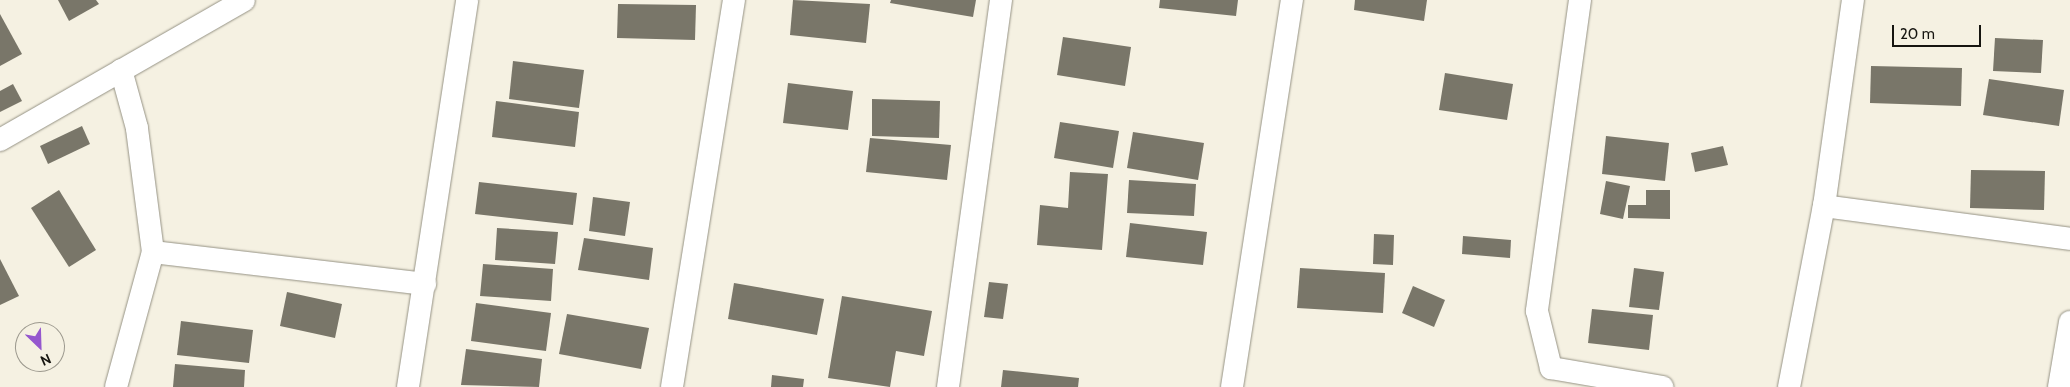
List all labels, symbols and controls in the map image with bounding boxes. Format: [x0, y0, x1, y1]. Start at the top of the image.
scale bar [1895, 15, 1984, 47]
text: 20 m [1900, 25, 1935, 43]
north arrow [15, 322, 65, 372]
text: N [38, 350, 54, 370]

